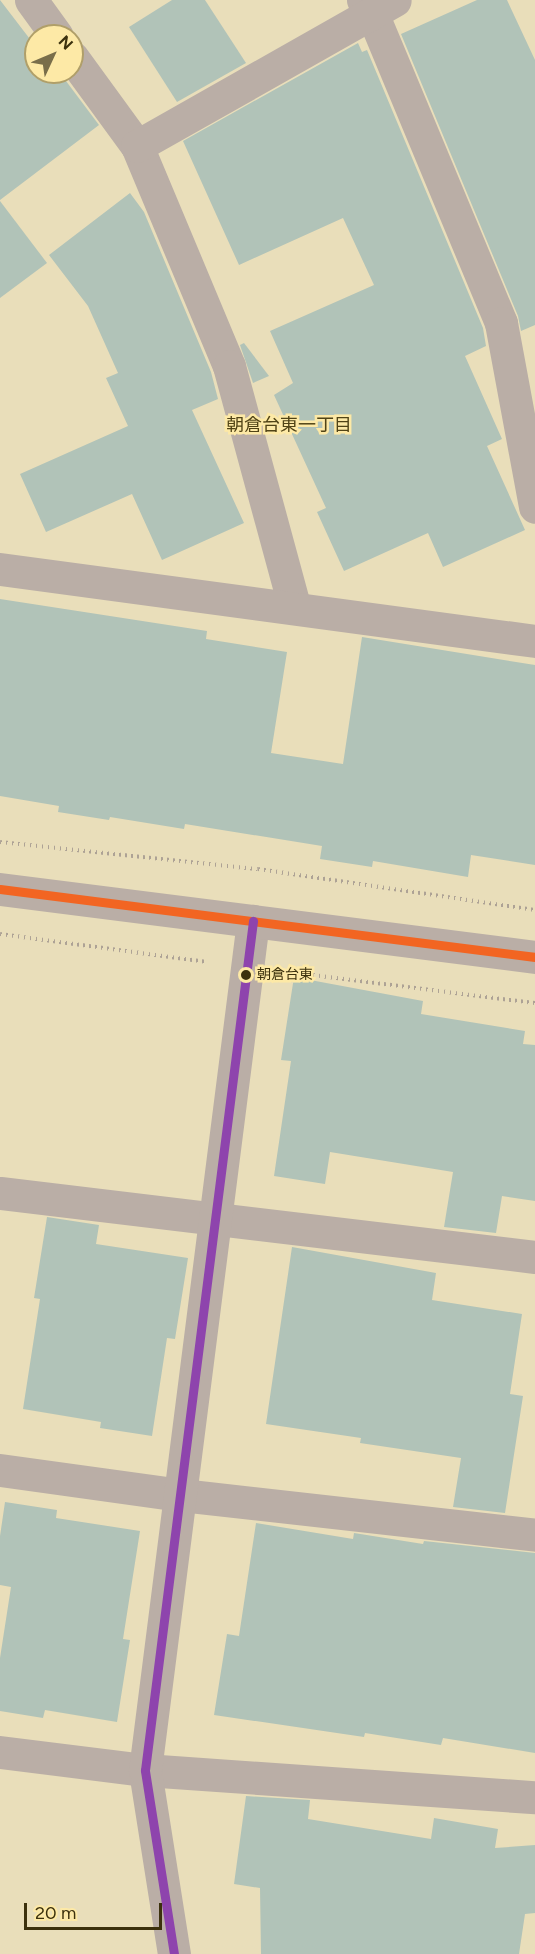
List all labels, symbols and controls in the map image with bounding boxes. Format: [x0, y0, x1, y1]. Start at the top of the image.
north arrow [24, 24, 84, 84]
text: N [55, 31, 77, 54]
district label: 朝倉台東一丁目 [226, 414, 352, 436]
place label: 朝倉台東 [257, 967, 313, 983]
marker: 朝倉台東 [240, 969, 252, 981]
scale bar [27, 1891, 165, 1929]
text: 20 m [35, 1902, 76, 1924]

